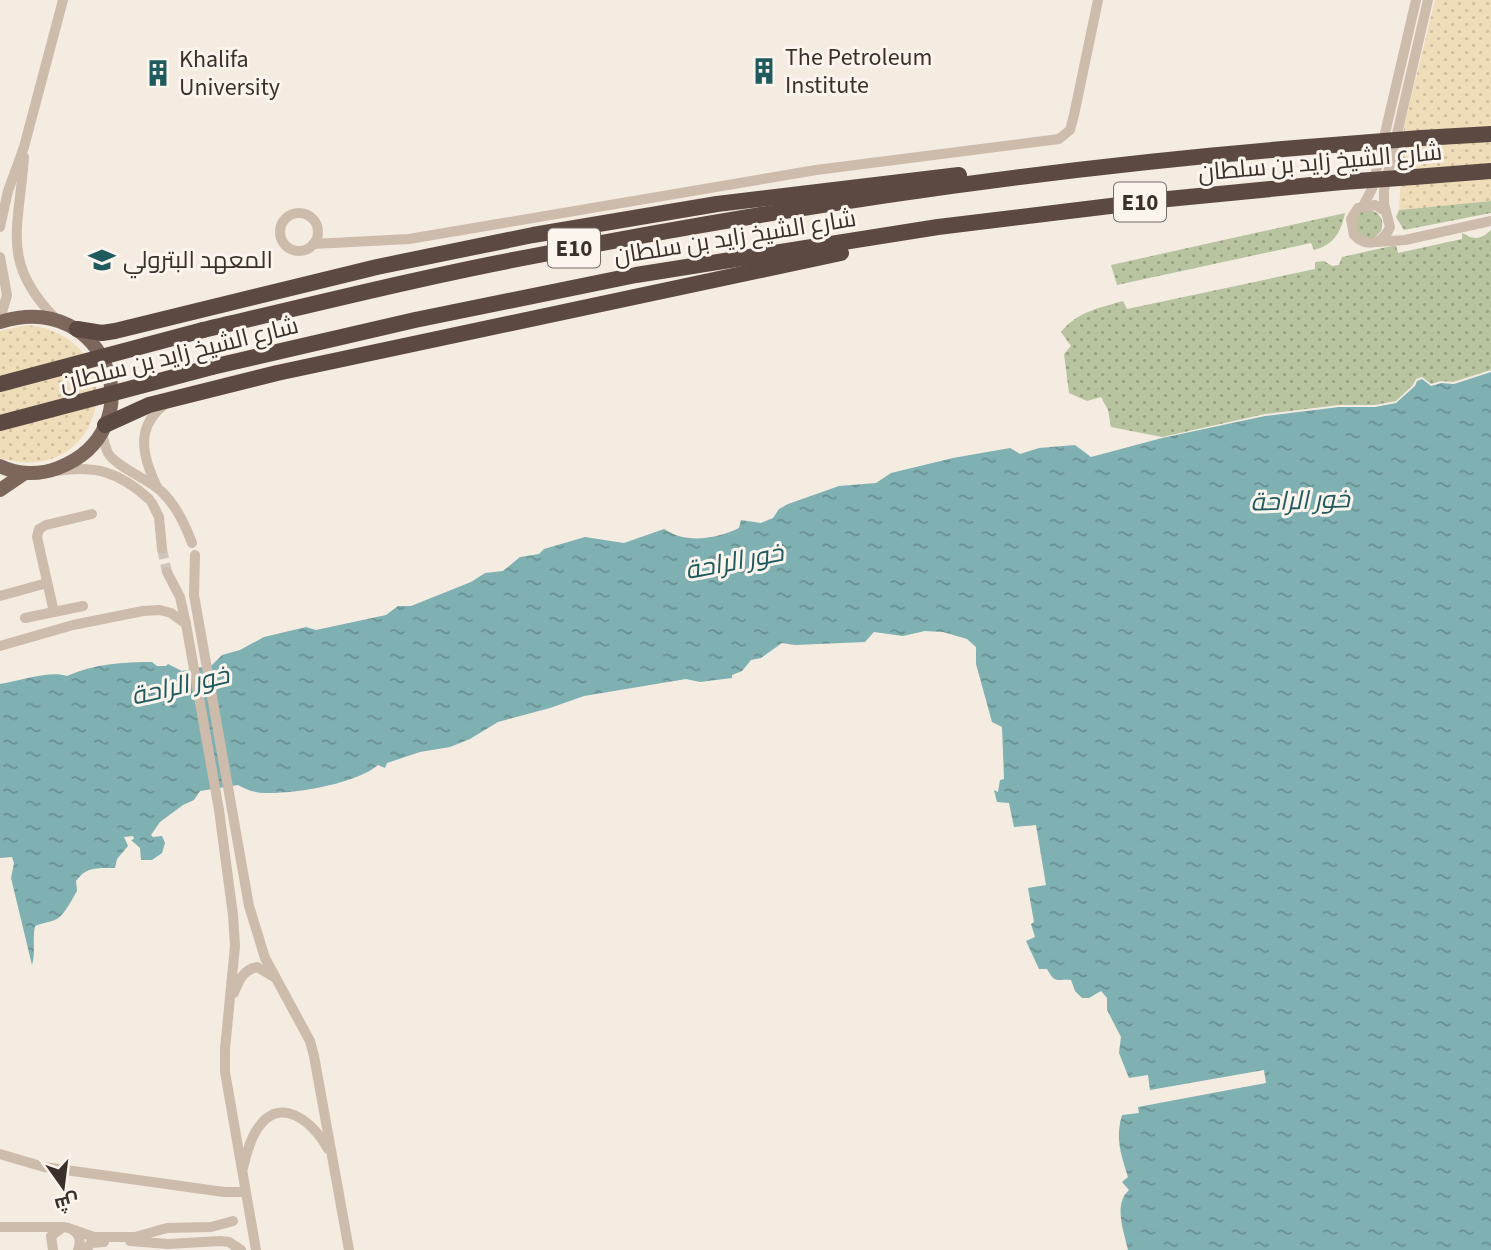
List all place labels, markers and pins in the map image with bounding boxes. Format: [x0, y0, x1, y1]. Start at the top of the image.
place label: The Petroleum Institute [785, 40, 933, 103]
place label: Khalifa University [179, 42, 280, 105]
building icon: The Petroleum Institute [749, 56, 779, 86]
building icon: Khalifa University [143, 58, 173, 88]
place label: المعهد البترولي [123, 243, 273, 279]
school or university icon: المعهد البترولي [87, 245, 117, 275]

